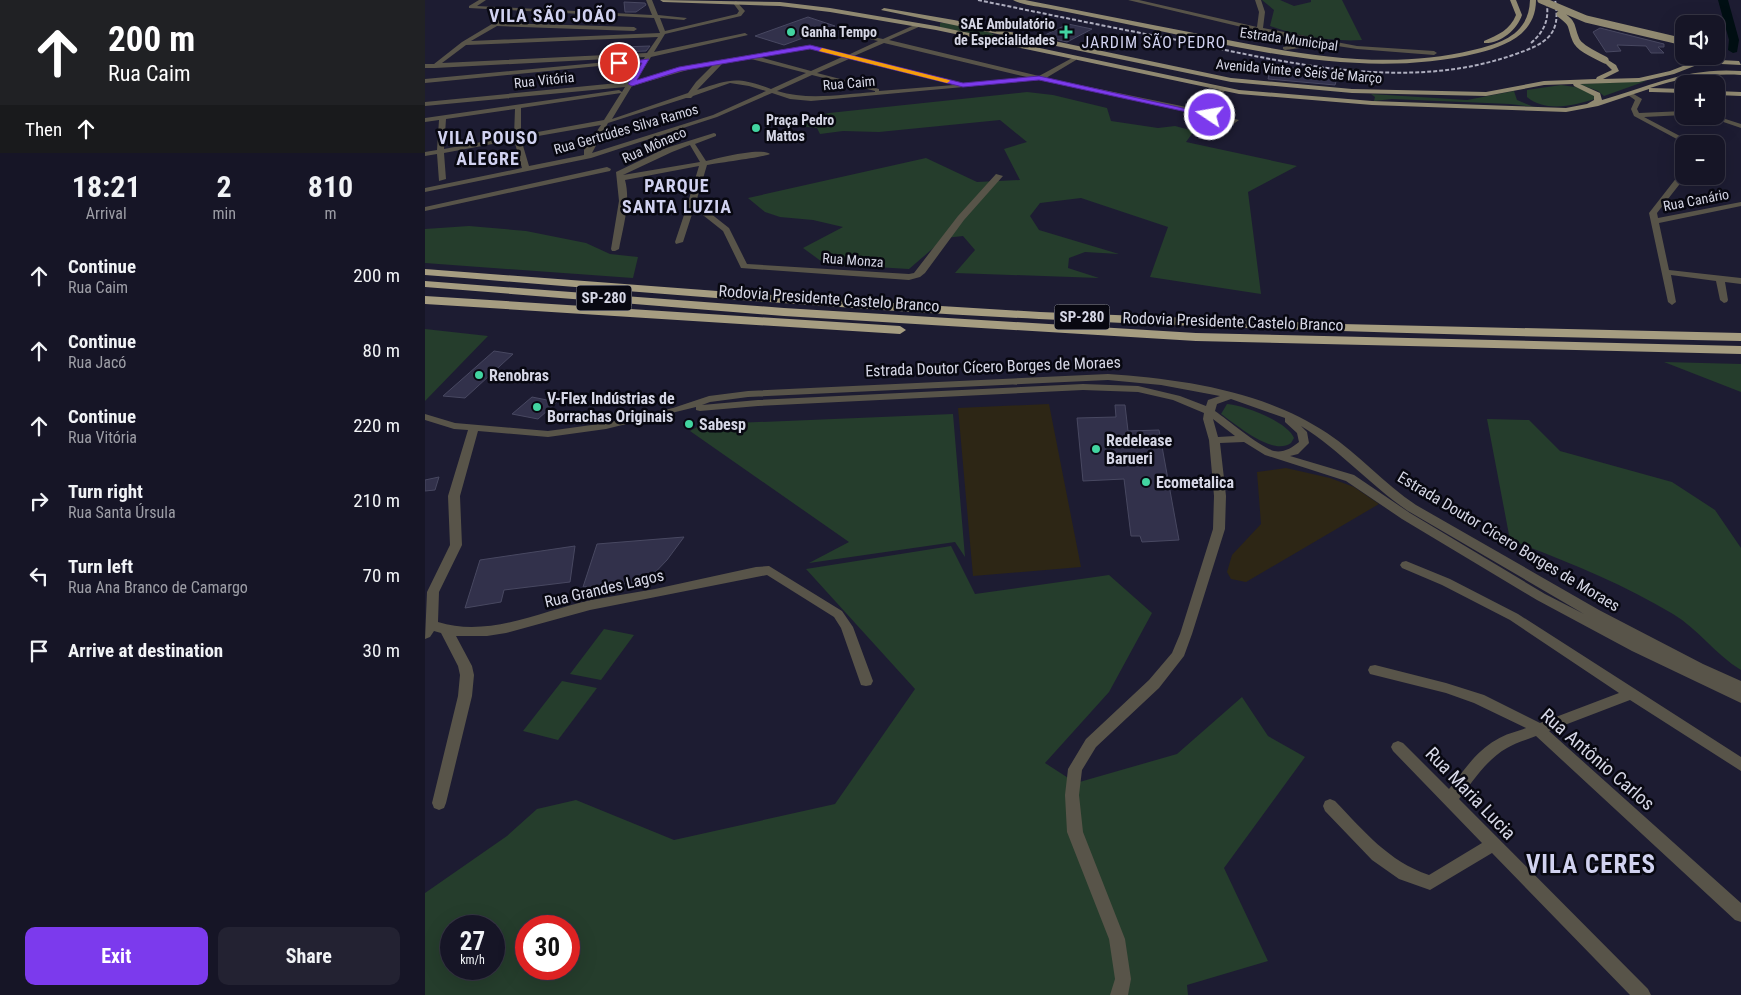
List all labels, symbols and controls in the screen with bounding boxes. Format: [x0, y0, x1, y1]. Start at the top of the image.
district label: VILA SÃO JOÃO [489, 5, 617, 26]
map controls [1675, 15, 1725, 185]
button: sound [1675, 15, 1725, 65]
place label: SAE Ambulatório de Especialidades [954, 16, 1055, 48]
text: 200 m [108, 19, 195, 60]
icon: ahead [25, 20, 90, 85]
place label: Ganha Tempo [801, 24, 877, 40]
street label: Estrada Municipal [1239, 24, 1339, 54]
marker: SAE Ambulatório de Especialidades [1059, 25, 1073, 39]
marker: Ganha Tempo [785, 26, 797, 38]
district label: JARDIM SÃO PEDRO [1082, 32, 1226, 52]
pin [598, 42, 640, 84]
icon: arrive [605, 49, 633, 77]
street label: Avenida Vinte e Seis de Março [1215, 56, 1383, 86]
text: Rua Caim [108, 61, 191, 86]
street label: Rua Vitória [513, 69, 575, 91]
street label: Rua Caim [822, 73, 876, 93]
button: + [1675, 75, 1725, 125]
position arrow [1183, 88, 1235, 140]
street label: Rua Gertrúdes Silva Ramos [552, 101, 700, 157]
place label: Praça Pedro Mattos [766, 112, 834, 144]
icon: ahead [72, 115, 100, 143]
text: Then [25, 118, 62, 141]
marker: Praça Pedro Mattos [750, 122, 762, 134]
street label: Rua Mônaco [619, 124, 689, 166]
district label: VILA POUSO ALEGRE [438, 127, 538, 169]
button: − [1675, 135, 1725, 185]
text: 18:21 [72, 169, 141, 204]
text: 2 [217, 169, 232, 204]
text: 810 [308, 169, 353, 204]
district label: PARQUE SANTA LUZIA [622, 175, 732, 217]
street label: Rua Canário [1662, 186, 1730, 214]
text: Arrival [86, 204, 127, 223]
text: min [212, 204, 236, 223]
text: m [324, 204, 336, 223]
street label: Rua Monza [822, 250, 884, 270]
text: Continue [68, 255, 136, 278]
icon: ahead [25, 262, 53, 290]
text: 200 m [353, 264, 400, 287]
text: Rua Caim [68, 278, 128, 297]
street label: Rodovia Presidente Castelo Branco [718, 281, 940, 316]
road number: SP-280 [577, 286, 631, 310]
road number: SP-280 [1055, 304, 1109, 330]
street label: Rodovia Presidente Castelo Branco [1122, 308, 1344, 335]
text: Continue [68, 330, 136, 353]
icon: ahead [25, 337, 53, 365]
text: 80 m [363, 339, 400, 362]
text: Rua Jacó [68, 353, 126, 372]
street label: Estrada Doutor Cícero Borges de Moraes [865, 353, 1121, 380]
place label: Renobras [489, 366, 549, 385]
marker: Renobras [473, 369, 485, 381]
place label: V-Flex Indústrias de Borrachas Originais [547, 389, 675, 426]
marker: V-Flex Indústrias de Borrachas Originais [531, 401, 543, 413]
text: Continue [68, 405, 136, 428]
icon: ahead [25, 412, 53, 440]
text: 220 m [353, 414, 400, 437]
place label: Sabesp [699, 415, 746, 434]
marker: Sabesp [683, 418, 695, 430]
text: Rua Vitória [68, 428, 137, 447]
place label: Redelease Barueri [1106, 431, 1173, 468]
marker: Redelease Barueri [1090, 443, 1102, 455]
street label: Estrada Doutor Cícero Borges de Moraes [1394, 467, 1623, 615]
place label: Ecometalica [1156, 473, 1234, 492]
marker: Ecometalica [1140, 476, 1152, 488]
text: Turn right [68, 480, 143, 503]
icon: right [25, 487, 53, 515]
text: 210 m [353, 489, 400, 512]
text: Rua Santa Úrsula [68, 503, 176, 522]
text: Turn left [68, 555, 133, 578]
icon: left [25, 562, 53, 590]
text: 70 m [363, 564, 400, 587]
street label: Rua Grandes Lagos [543, 566, 666, 611]
text: Rua Ana Branco de Camargo [68, 578, 248, 597]
icon: arrive [25, 637, 53, 665]
text: Arrive at destination [68, 639, 223, 662]
text: 30 m [363, 639, 400, 662]
street label: Rua Antônio Carlos [1536, 704, 1659, 815]
street label: Rua Maria Lucia [1421, 742, 1521, 844]
district label: VILA CERES [1526, 850, 1656, 879]
speed limit sign: 30 [515, 915, 580, 980]
button: Exit [25, 927, 208, 985]
button: Share [218, 927, 400, 985]
text: 27 [460, 927, 485, 956]
text: km/h [460, 953, 485, 967]

